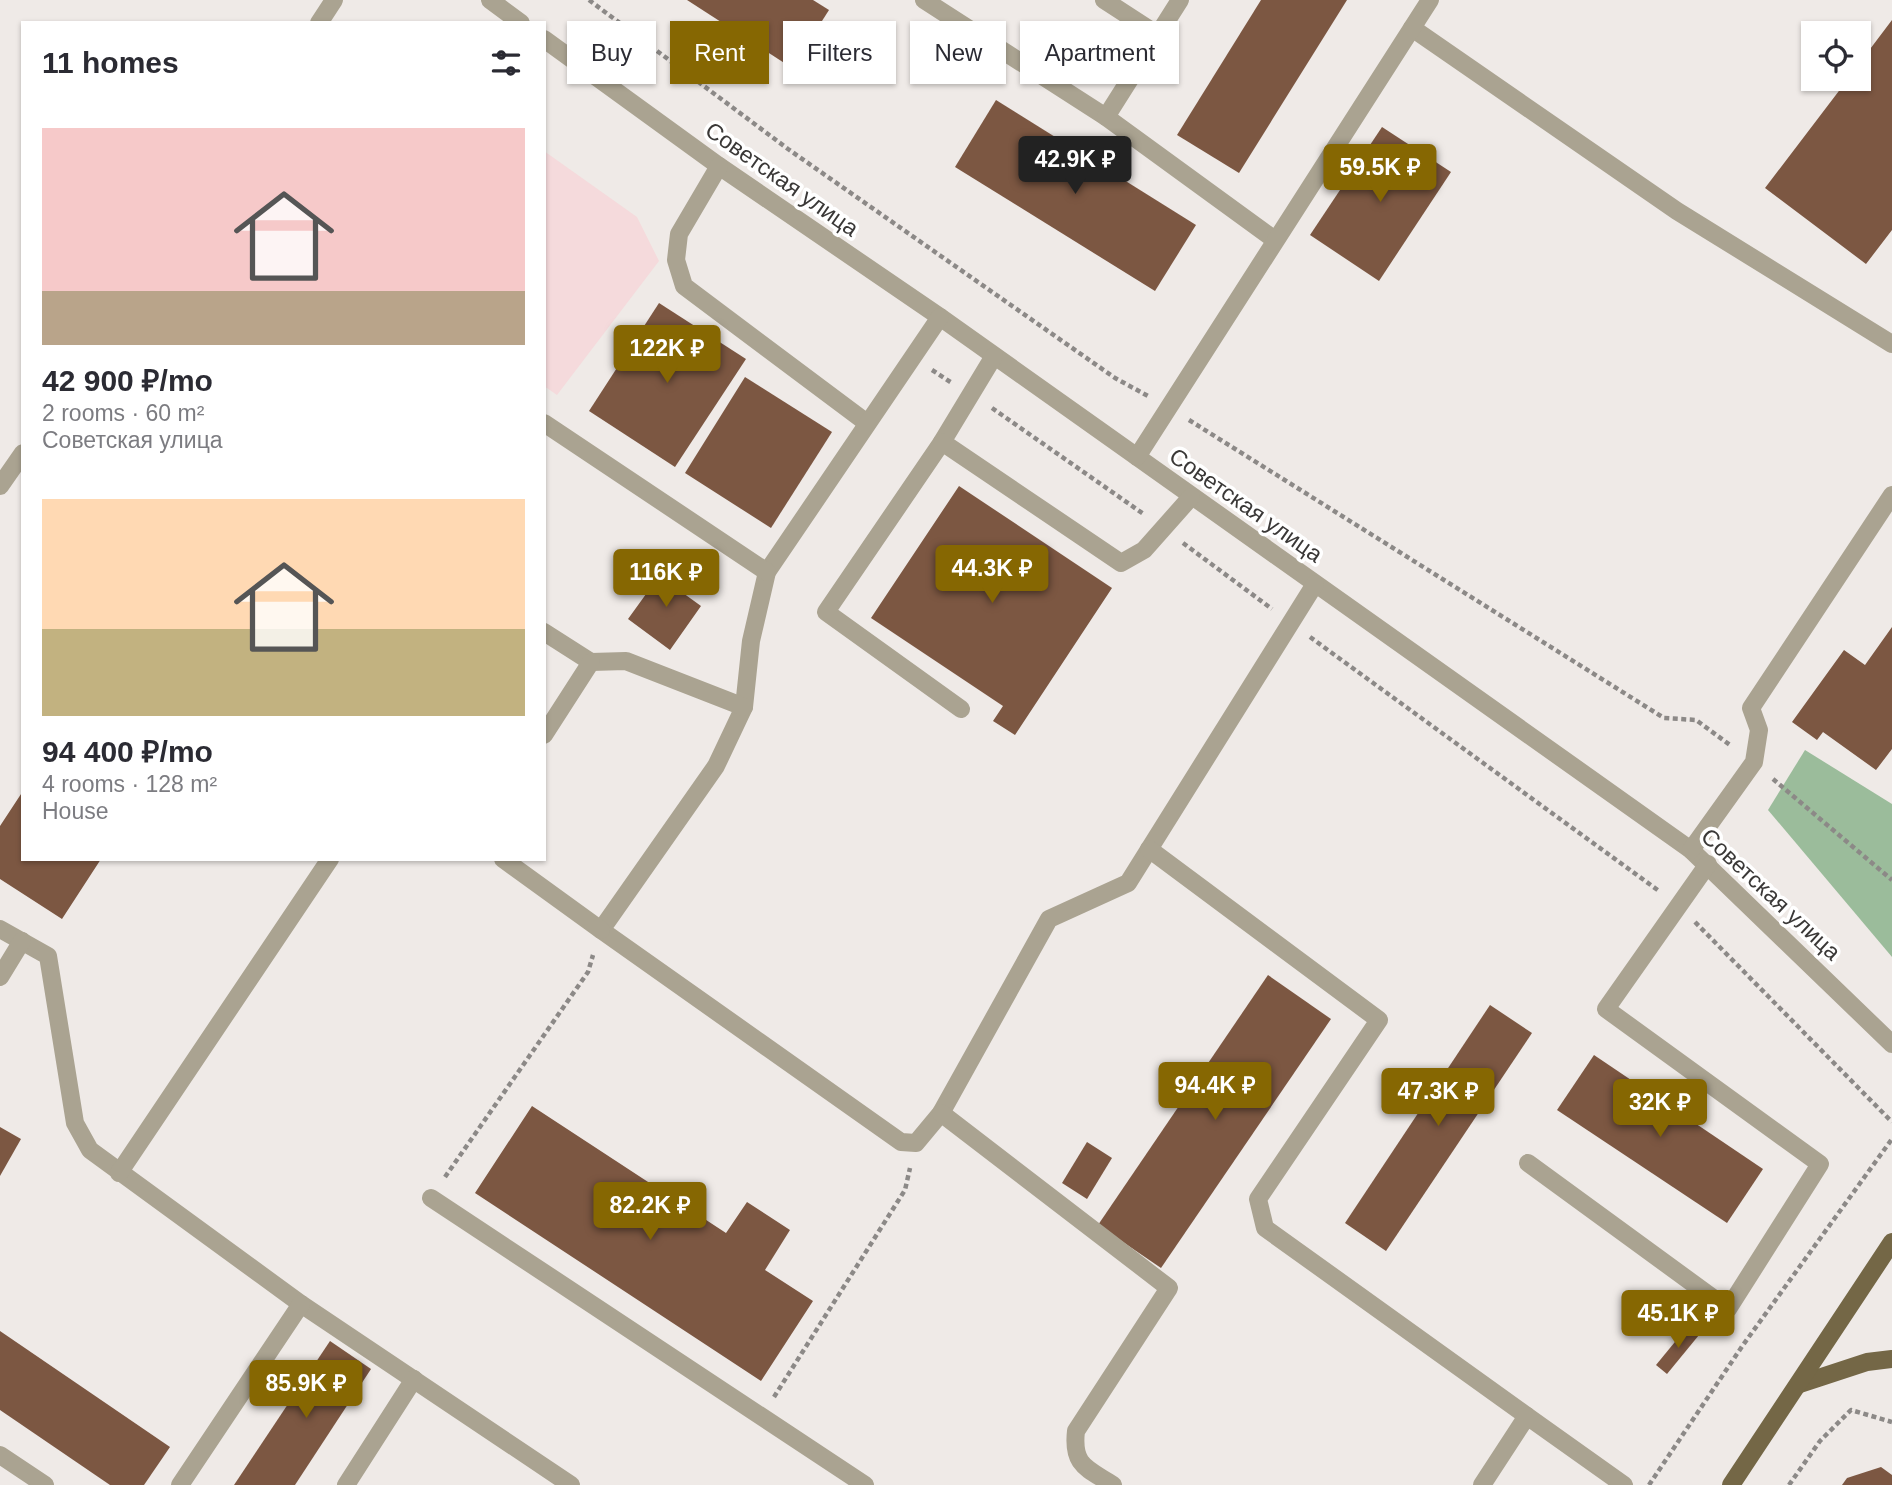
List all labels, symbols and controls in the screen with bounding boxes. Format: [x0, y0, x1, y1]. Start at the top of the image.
chip: Buy [567, 21, 656, 84]
chip: Rent [670, 21, 769, 84]
chip: Filters [783, 21, 896, 84]
chip: New [910, 21, 1006, 84]
chip: Apartment [1020, 21, 1179, 84]
map controls [1801, 21, 1871, 91]
button: locate [1801, 21, 1871, 91]
icon: filters [487, 44, 525, 82]
text: 11 homes [42, 46, 179, 79]
street label: Советская улица [701, 117, 864, 242]
pin: 42.9K ₽ [1010, 136, 1140, 196]
pin: 59.5K ₽ [1315, 144, 1445, 204]
text: 42.9K ₽ [1034, 146, 1116, 172]
text: 59.5K ₽ [1339, 154, 1421, 180]
icon: home [221, 173, 347, 299]
pin: 122K ₽ [610, 326, 724, 385]
text: 122K ₽ [630, 335, 704, 361]
text: 42 900 ₽/mo [42, 364, 213, 397]
text: 2 rooms · 60 m² [42, 400, 204, 426]
text: Советская улица [42, 427, 223, 453]
street label: Советская улица [1165, 443, 1328, 568]
icon: home [221, 544, 347, 670]
pin: 44.3K ₽ [927, 546, 1057, 605]
pin: 116K ₽ [609, 550, 723, 609]
text: 44.3K ₽ [951, 555, 1033, 581]
text: 116K ₽ [629, 559, 703, 585]
text: 94 400 ₽/mo [42, 735, 213, 768]
text: 4 rooms · 128 m² [42, 771, 217, 797]
text: House [42, 798, 108, 824]
street label: Советская улица [1696, 823, 1846, 965]
pin: 94.4K ₽ [1150, 1062, 1280, 1122]
pin: 47.3K ₽ [1373, 1068, 1503, 1128]
text: 94.4K ₽ [1174, 1072, 1256, 1098]
text: 47.3K ₽ [1397, 1078, 1479, 1104]
pin: 32K ₽ [1611, 1080, 1709, 1139]
text: 32K ₽ [1629, 1089, 1691, 1115]
pin: 82.2K ₽ [585, 1182, 715, 1242]
text: 82.2K ₽ [609, 1192, 691, 1218]
pin: 45.1K ₽ [1613, 1290, 1743, 1350]
text: 45.1K ₽ [1637, 1300, 1719, 1326]
pin: 85.9K ₽ [241, 1360, 371, 1420]
text: 85.9K ₽ [265, 1370, 347, 1396]

